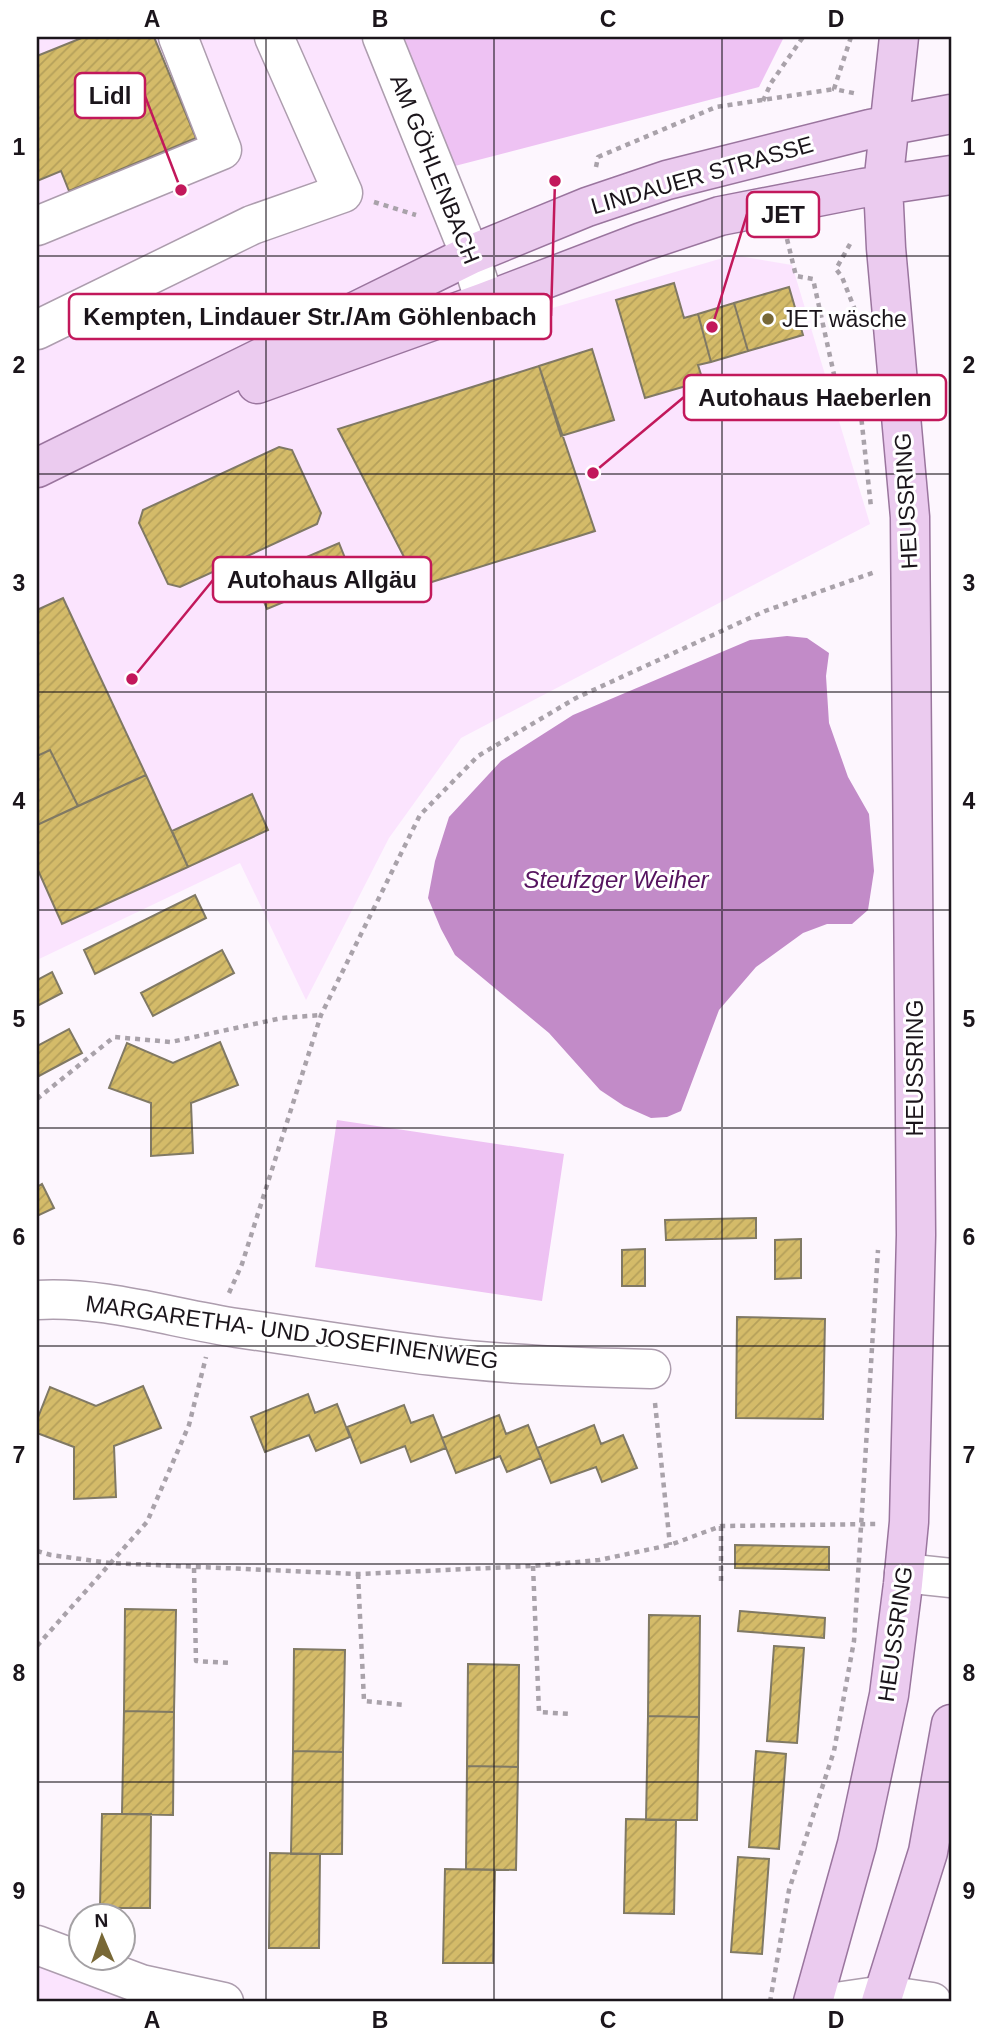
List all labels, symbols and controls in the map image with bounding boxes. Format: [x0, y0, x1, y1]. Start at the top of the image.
text: A [144, 6, 160, 32]
text: B [372, 6, 388, 32]
text: C [600, 6, 616, 32]
text: D [828, 6, 844, 32]
street label: AM GÖHLENBACH [385, 71, 485, 267]
callout: Lidl [75, 73, 145, 118]
text: Lidl [89, 82, 131, 109]
street label: LINDAUER STRASSE [588, 131, 816, 219]
text: 1 [13, 134, 26, 160]
text: 1 [963, 134, 976, 160]
callout: JET [747, 192, 819, 237]
text: JET [761, 201, 805, 228]
callout: Kempten, Lindauer Str./Am Göhlenbach [69, 294, 551, 339]
text: Kempten, Lindauer Str./Am Göhlenbach [83, 303, 537, 330]
place label: JET wäsche [782, 306, 907, 332]
marker: JET wäsche [760, 311, 776, 327]
text: 2 [13, 352, 25, 378]
text: 2 [963, 352, 975, 378]
callout: Autohaus Haeberlen [684, 375, 946, 420]
text: Autohaus Haeberlen [698, 384, 932, 411]
street label: HEUSSRING [889, 432, 923, 570]
callout: Autohaus Allgäu [213, 557, 431, 602]
text: Autohaus Allgäu [227, 566, 417, 593]
text: 3 [13, 570, 25, 596]
text: 3 [963, 570, 975, 596]
text: 4 [13, 788, 26, 814]
text: 4 [963, 788, 976, 814]
water label: Steufzger Weiher [524, 866, 709, 893]
street label: HEUSSRING [902, 1000, 928, 1136]
text: 5 [13, 1006, 26, 1032]
text: 5 [963, 1006, 976, 1032]
text: 6 [13, 1224, 25, 1250]
text: 6 [963, 1224, 975, 1250]
street label: MARGARETHA- UND JOSEFINENWEG [84, 1290, 500, 1374]
text: 7 [13, 1442, 25, 1468]
text: 7 [963, 1442, 975, 1468]
street label: HEUSSRING [873, 1564, 917, 1704]
text: 8 [13, 1660, 26, 1686]
text: 8 [963, 1660, 976, 1686]
text: 9 [13, 1878, 25, 1904]
text: 9 [963, 1878, 975, 1904]
north arrow [66, 1902, 136, 1972]
text: N [94, 1910, 109, 1931]
text: A [144, 2007, 160, 2033]
text: B [372, 2007, 388, 2033]
text: C [600, 2007, 616, 2033]
text: D [828, 2007, 844, 2033]

